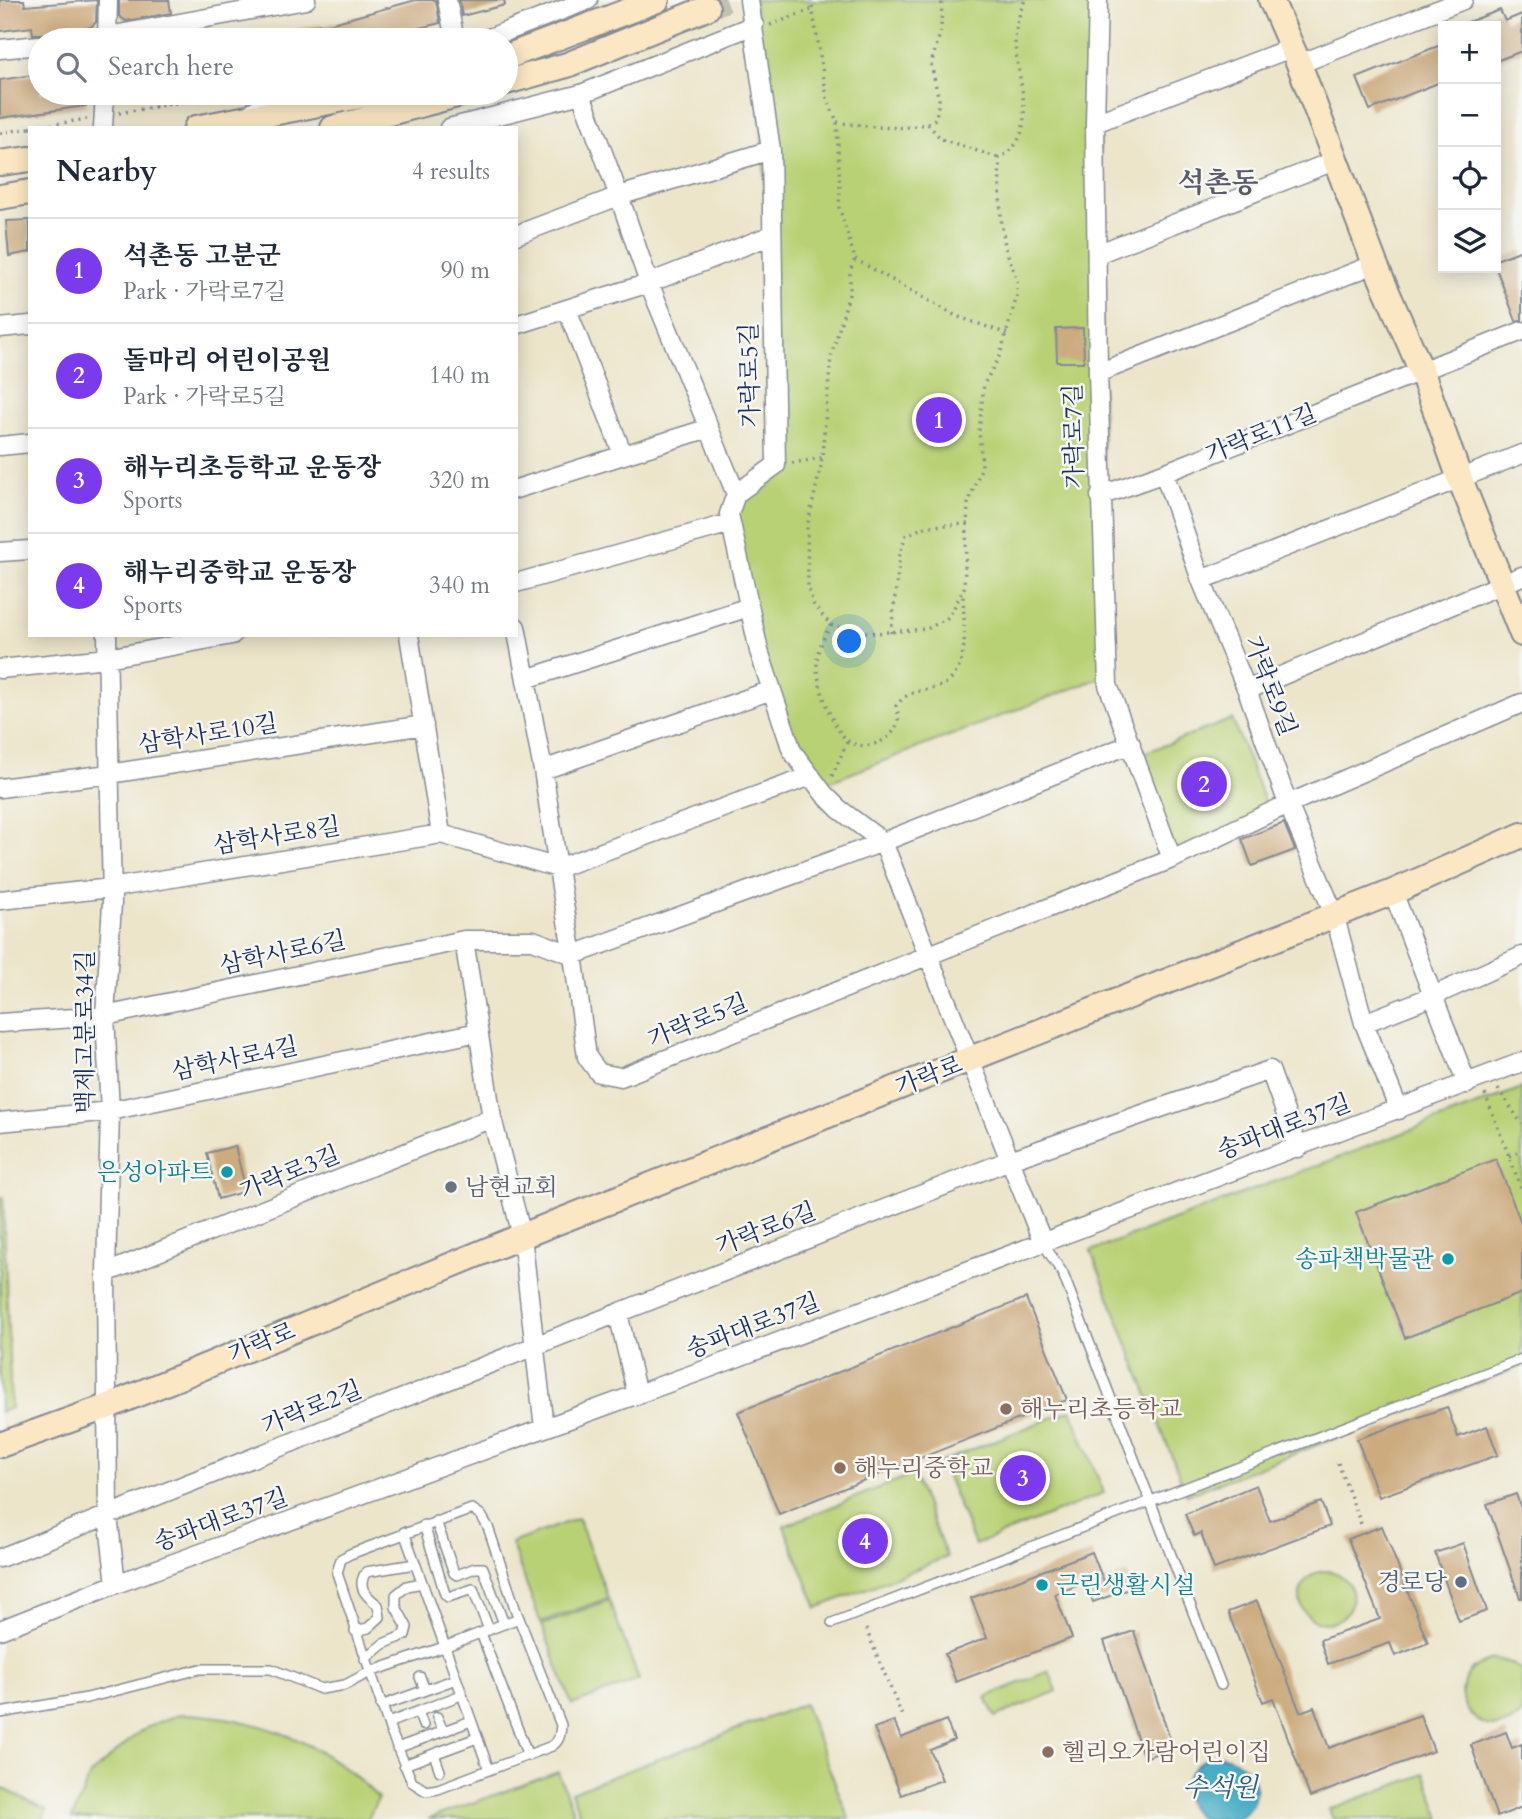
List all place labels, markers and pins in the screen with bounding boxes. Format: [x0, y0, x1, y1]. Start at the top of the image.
pin: 1 [916, 394, 962, 446]
pin: 2 [1181, 758, 1227, 810]
place label: 은성아파트 [97, 1156, 213, 1189]
marker: 은성아파트 [219, 1164, 235, 1180]
place label: 남현교회 [465, 1171, 558, 1204]
marker: 남현교회 [443, 1179, 459, 1195]
place label: 송파책박물관 [1295, 1243, 1434, 1276]
marker: 송파책박물관 [1440, 1251, 1456, 1267]
place label: 해누리초등학교 [1020, 1393, 1182, 1426]
marker: 해누리초등학교 [998, 1401, 1014, 1417]
place label: 해누리중학교 [854, 1452, 993, 1485]
pin: 3 [1000, 1452, 1046, 1504]
marker: 해누리중학교 [832, 1460, 848, 1476]
pin: 4 [842, 1515, 888, 1567]
place label: 경로당 [1377, 1566, 1448, 1599]
place label: 근린생활시설 [1056, 1569, 1195, 1602]
marker: 경로당 [1453, 1574, 1469, 1590]
marker: 근린생활시설 [1034, 1577, 1050, 1593]
place label: 헬리오가람어린이집 [1062, 1736, 1271, 1769]
marker: 헬리오가람어린이집 [1040, 1744, 1056, 1760]

